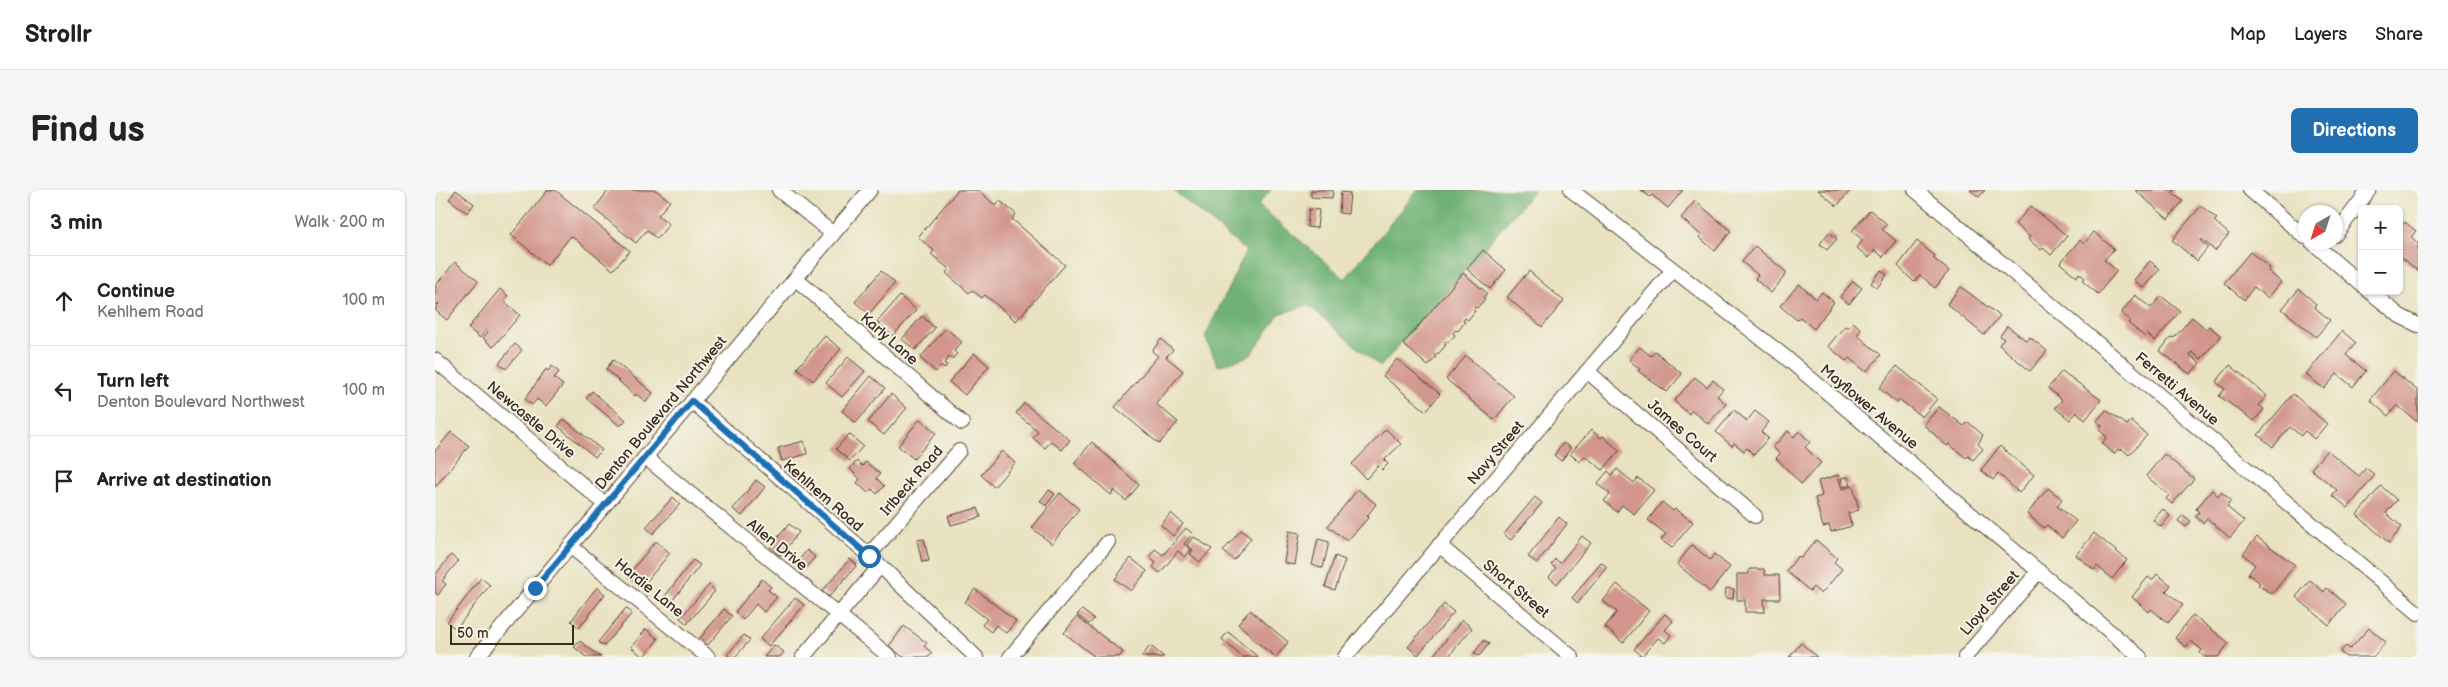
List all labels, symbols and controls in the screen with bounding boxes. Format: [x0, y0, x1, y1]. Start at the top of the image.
text: Strollr [25, 20, 92, 49]
text: Map [2230, 24, 2266, 45]
text: Layers [2294, 24, 2347, 45]
text: Share [2375, 24, 2423, 45]
button: Directions [2291, 108, 2418, 153]
text: Find us [30, 109, 145, 152]
north arrow [2298, 205, 2343, 250]
map controls [2358, 205, 2403, 295]
button: + [2358, 205, 2403, 250]
text: 3 min [50, 210, 103, 235]
text: Walk · 200 m [295, 213, 385, 232]
button: − [2358, 250, 2403, 295]
text: Continue [97, 280, 175, 303]
icon: ahead [50, 287, 78, 315]
text: 100 m [342, 291, 385, 310]
text: Kehlhem Road [97, 303, 204, 322]
street label: Karly Lane [856, 309, 922, 369]
street label: Denton Boulevard Northwest [591, 332, 731, 494]
street label: Ferretti Avenue [2131, 348, 2223, 430]
street label: Mayflower Avenue [1816, 360, 1922, 454]
text: Turn left [97, 370, 169, 393]
icon: left [50, 377, 78, 405]
street label: Newcastle Drive [483, 377, 579, 463]
text: 100 m [342, 381, 385, 400]
text: Denton Boulevard Northwest [97, 393, 305, 412]
street label: James Court [1643, 395, 1721, 467]
street label: Navy Street [1464, 417, 1529, 489]
street label: Irlbeck Road [876, 442, 948, 520]
street label: Kehlhem Road [779, 456, 867, 536]
icon: arrive [50, 467, 78, 495]
text: Arrive at destination [97, 469, 272, 492]
street label: Allen Drive [743, 515, 811, 575]
route start [858, 545, 881, 568]
street label: Hardie Lane [611, 554, 688, 622]
street label: Short Street [1479, 556, 1553, 623]
street label: Lloyd Street [1957, 566, 2024, 639]
route end [524, 577, 547, 600]
scale bar [450, 622, 574, 645]
text: 50 m [457, 625, 489, 642]

